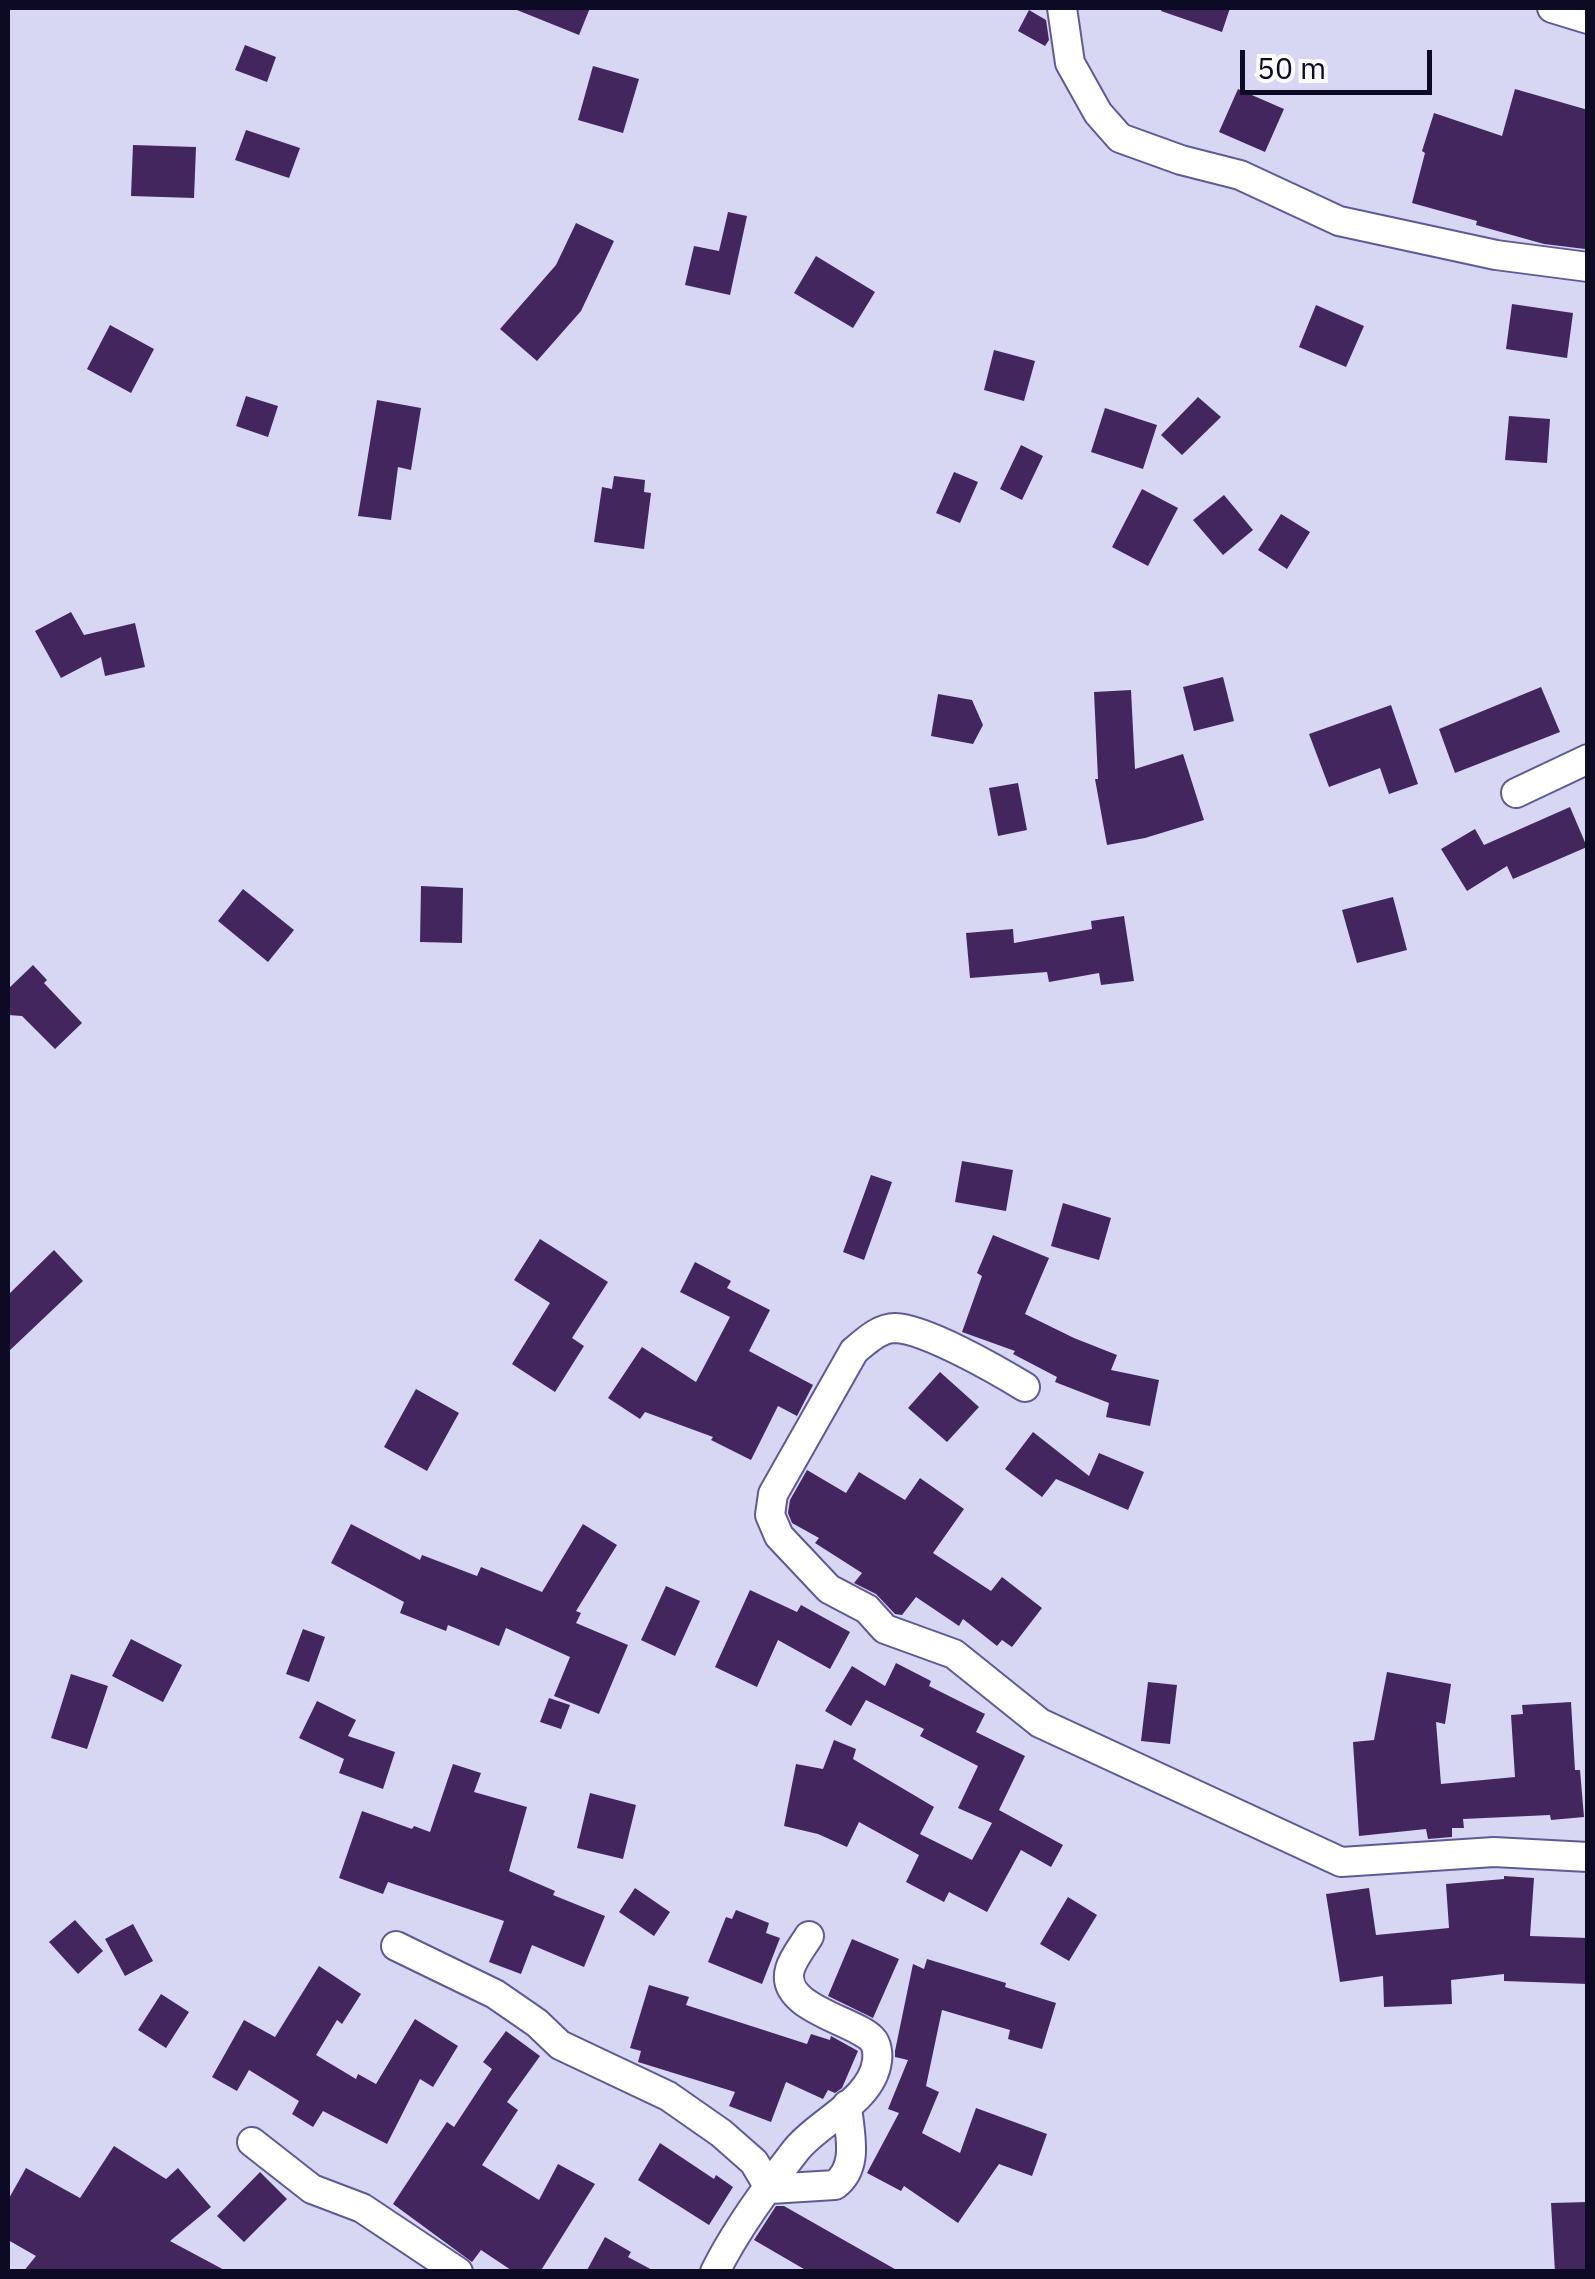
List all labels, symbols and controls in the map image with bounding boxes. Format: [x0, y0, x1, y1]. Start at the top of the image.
scale bar [1245, 30, 1438, 92]
text: 50 m [1257, 48, 1326, 87]

